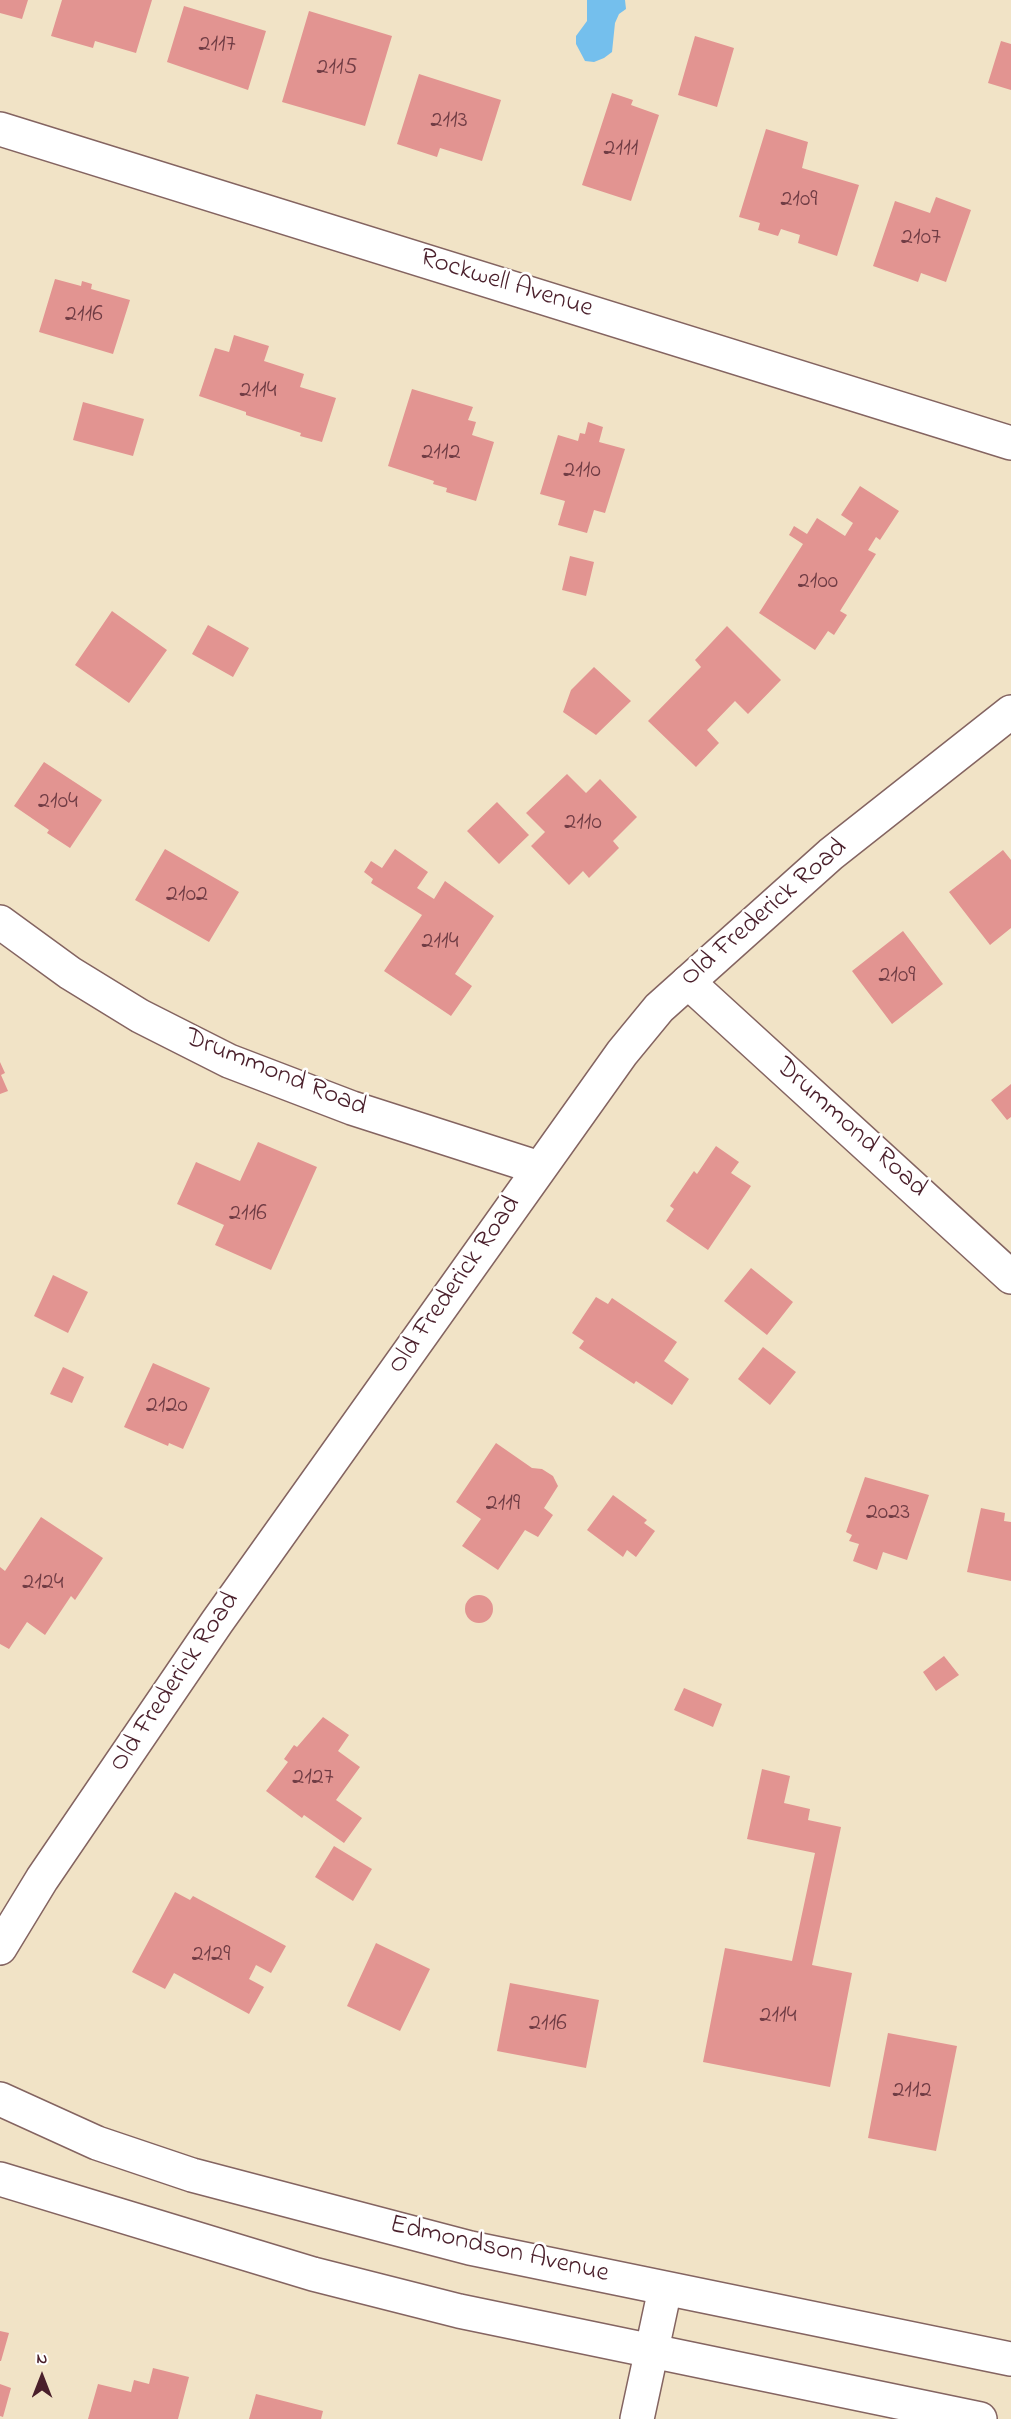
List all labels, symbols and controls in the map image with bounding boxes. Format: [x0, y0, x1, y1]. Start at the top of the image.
house number: 2117 [198, 32, 236, 60]
house number: 2115 [317, 55, 357, 83]
house number: 2113 [430, 108, 468, 136]
house number: 2111 [604, 136, 638, 164]
house number: 2109 [780, 187, 818, 215]
house number: 2107 [901, 225, 941, 253]
street label: Rockwell Avenue [416, 243, 596, 327]
house number: 2116 [65, 302, 103, 330]
house number: 2114 [239, 378, 277, 406]
house number: 2112 [421, 440, 461, 468]
house number: 2110 [563, 458, 601, 486]
house number: 2100 [798, 569, 838, 597]
house number: 2104 [38, 789, 78, 817]
house number: 2110 [564, 810, 602, 838]
street label: Old Frederick Road [675, 833, 855, 995]
house number: 2102 [166, 882, 208, 910]
house number: 2114 [421, 929, 459, 957]
house number: 2109 [878, 963, 916, 991]
street label: Drummond Road [179, 1023, 371, 1125]
street label: Drummond Road [767, 1052, 933, 1206]
street label: Old Frederick Road [383, 1191, 529, 1381]
house number: 2116 [229, 1201, 267, 1229]
house number: 2120 [146, 1393, 188, 1421]
house number: 2119 [486, 1491, 520, 1519]
house number: 2023 [866, 1500, 910, 1528]
house number: 2124 [22, 1570, 64, 1598]
street label: Old Frederick Road [104, 1587, 248, 1779]
house number: 2127 [292, 1765, 334, 1793]
house number: 2129 [192, 1942, 230, 1970]
house number: 2114 [759, 2003, 797, 2031]
house number: 2116 [529, 2011, 567, 2039]
house number: 2112 [892, 2078, 932, 2106]
street label: Edmondson Avenue [386, 2210, 612, 2292]
north arrow [12, 2347, 72, 2407]
text: N [37, 2347, 47, 2371]

